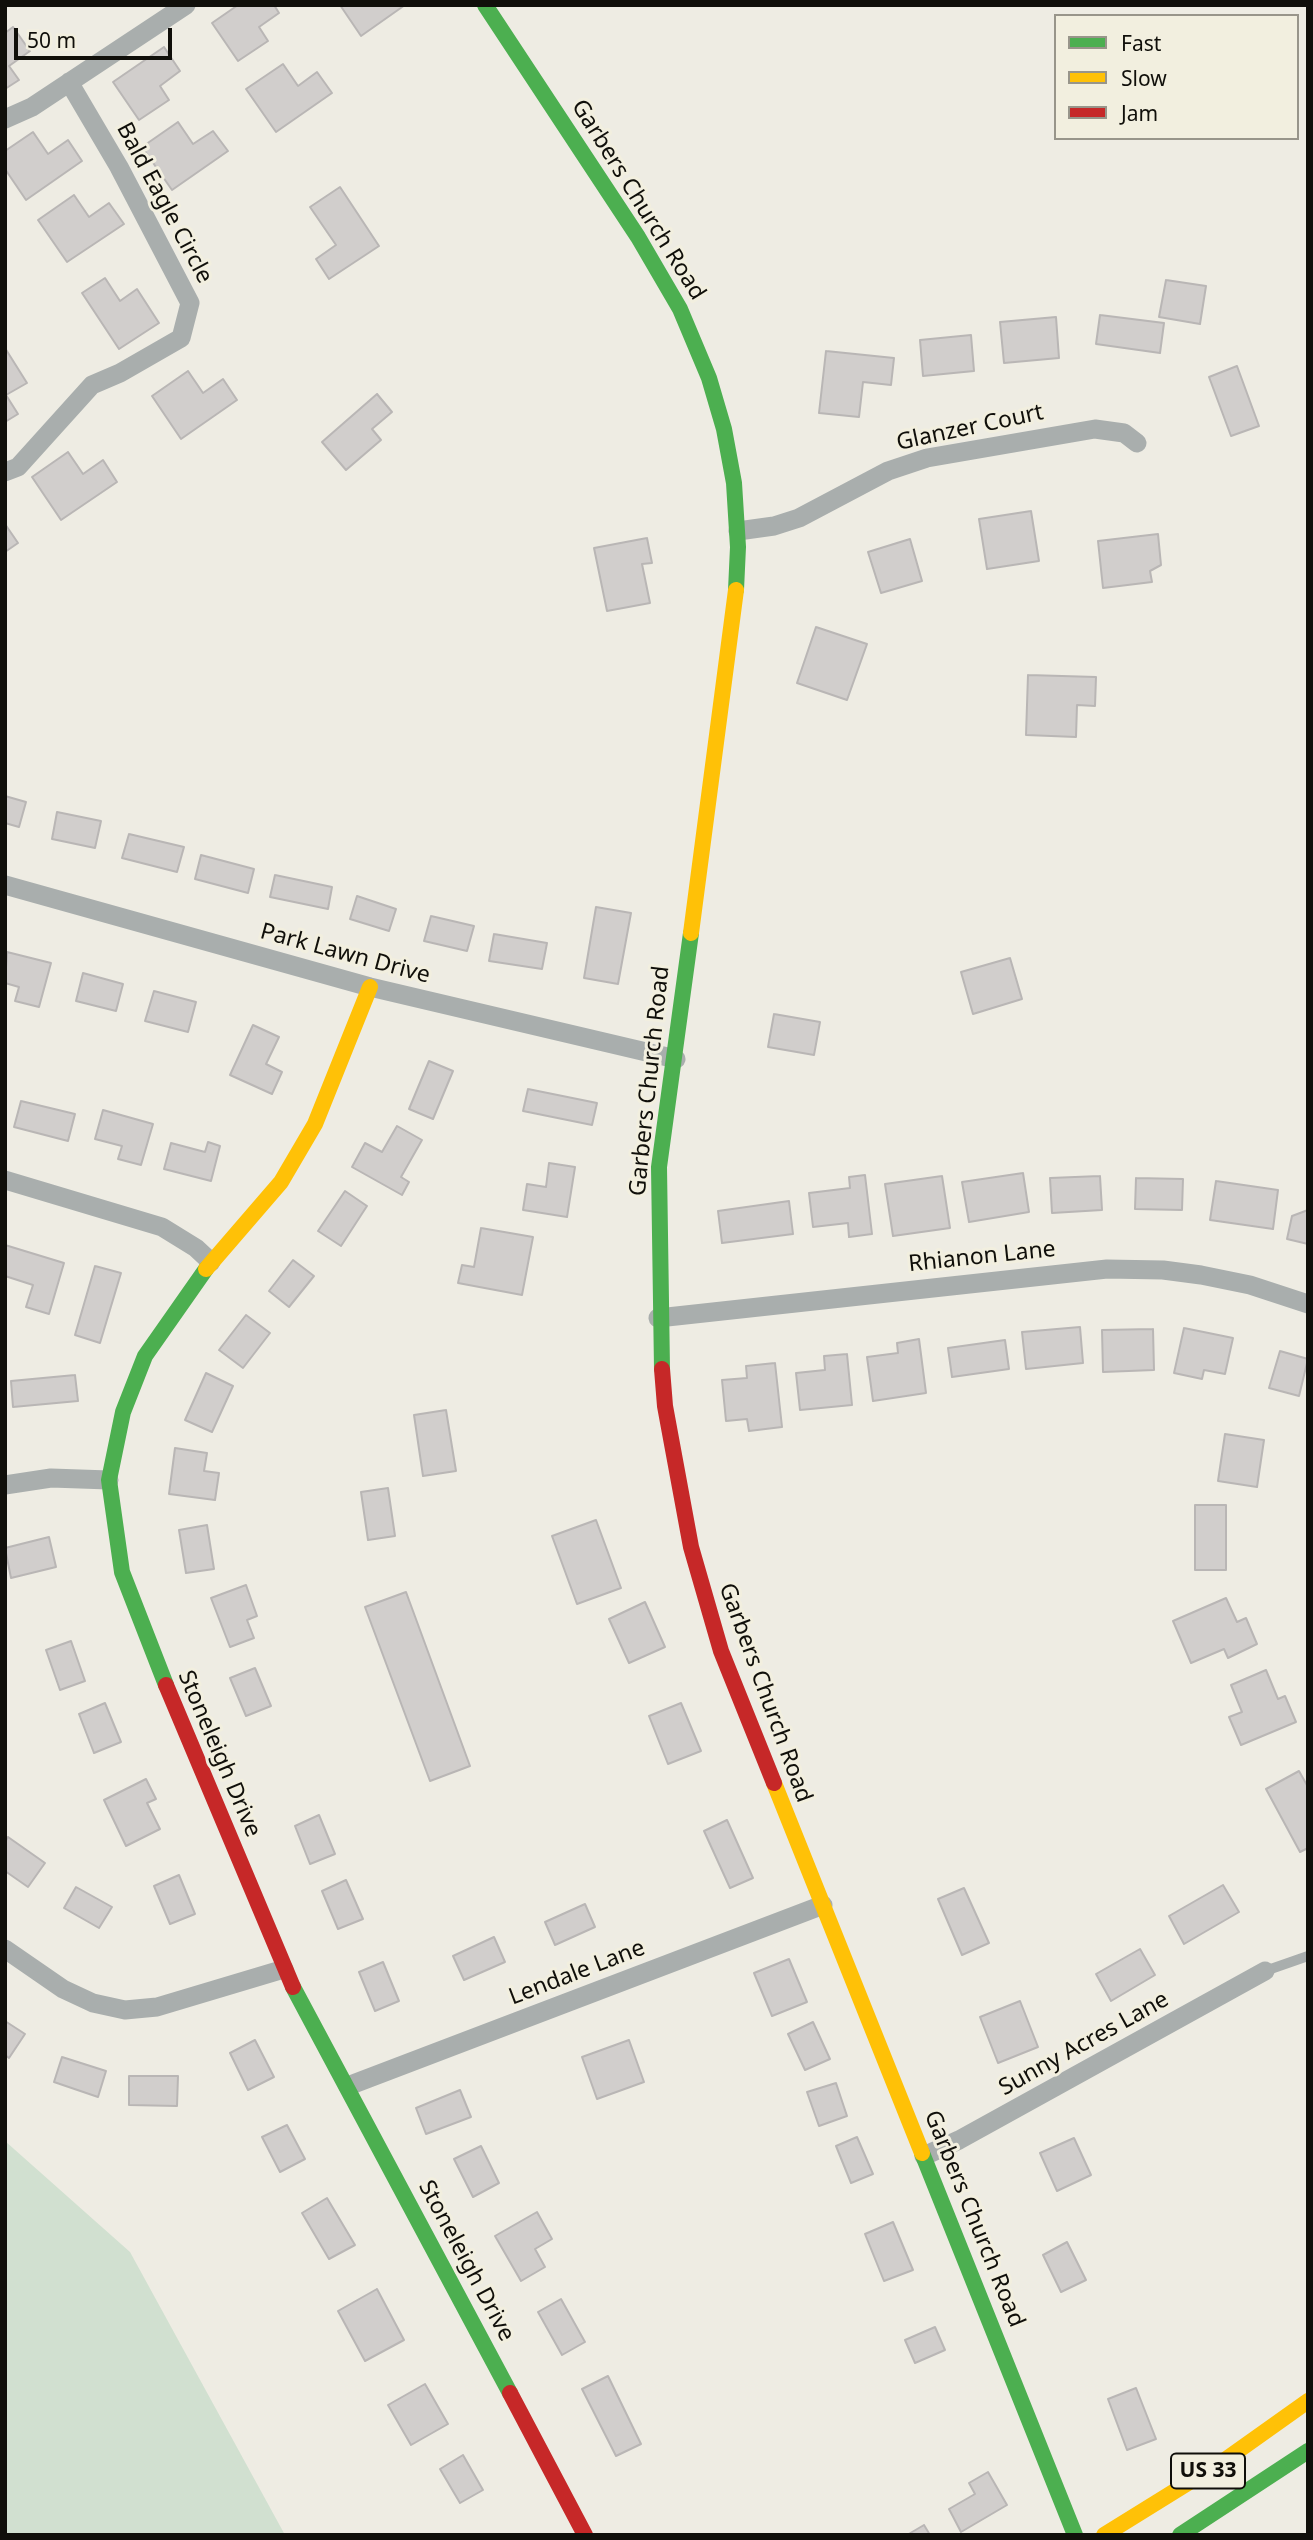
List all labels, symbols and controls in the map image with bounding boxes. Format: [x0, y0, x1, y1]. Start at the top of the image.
scale bar [18, 14, 175, 58]
legend [1054, 14, 1299, 140]
text: 50 m [27, 26, 76, 54]
text: Fast [1121, 29, 1161, 57]
text: Slow [1121, 64, 1167, 92]
street label: Garbers Church Road [565, 95, 711, 305]
text: Jam [1121, 99, 1158, 127]
street label: Bald Eagle Circle [110, 118, 218, 288]
street label: Glanzer Court [894, 399, 1046, 457]
street label: Park Lawn Drive [257, 918, 433, 990]
street label: Garbers Church Road [624, 965, 676, 1197]
street label: Rhianon Lane [907, 1236, 1057, 1278]
street label: Garbers Church Road [712, 1580, 818, 1806]
street label: Stoneleigh Drive [172, 1667, 266, 1841]
street label: Lendale Lane [505, 1934, 649, 2012]
street label: Sunny Acres Lane [994, 1986, 1174, 2102]
street label: Garbers Church Road [918, 2107, 1030, 2331]
street label: Stoneleigh Drive [412, 2176, 520, 2346]
road number: US 33 [1171, 2454, 1245, 2488]

